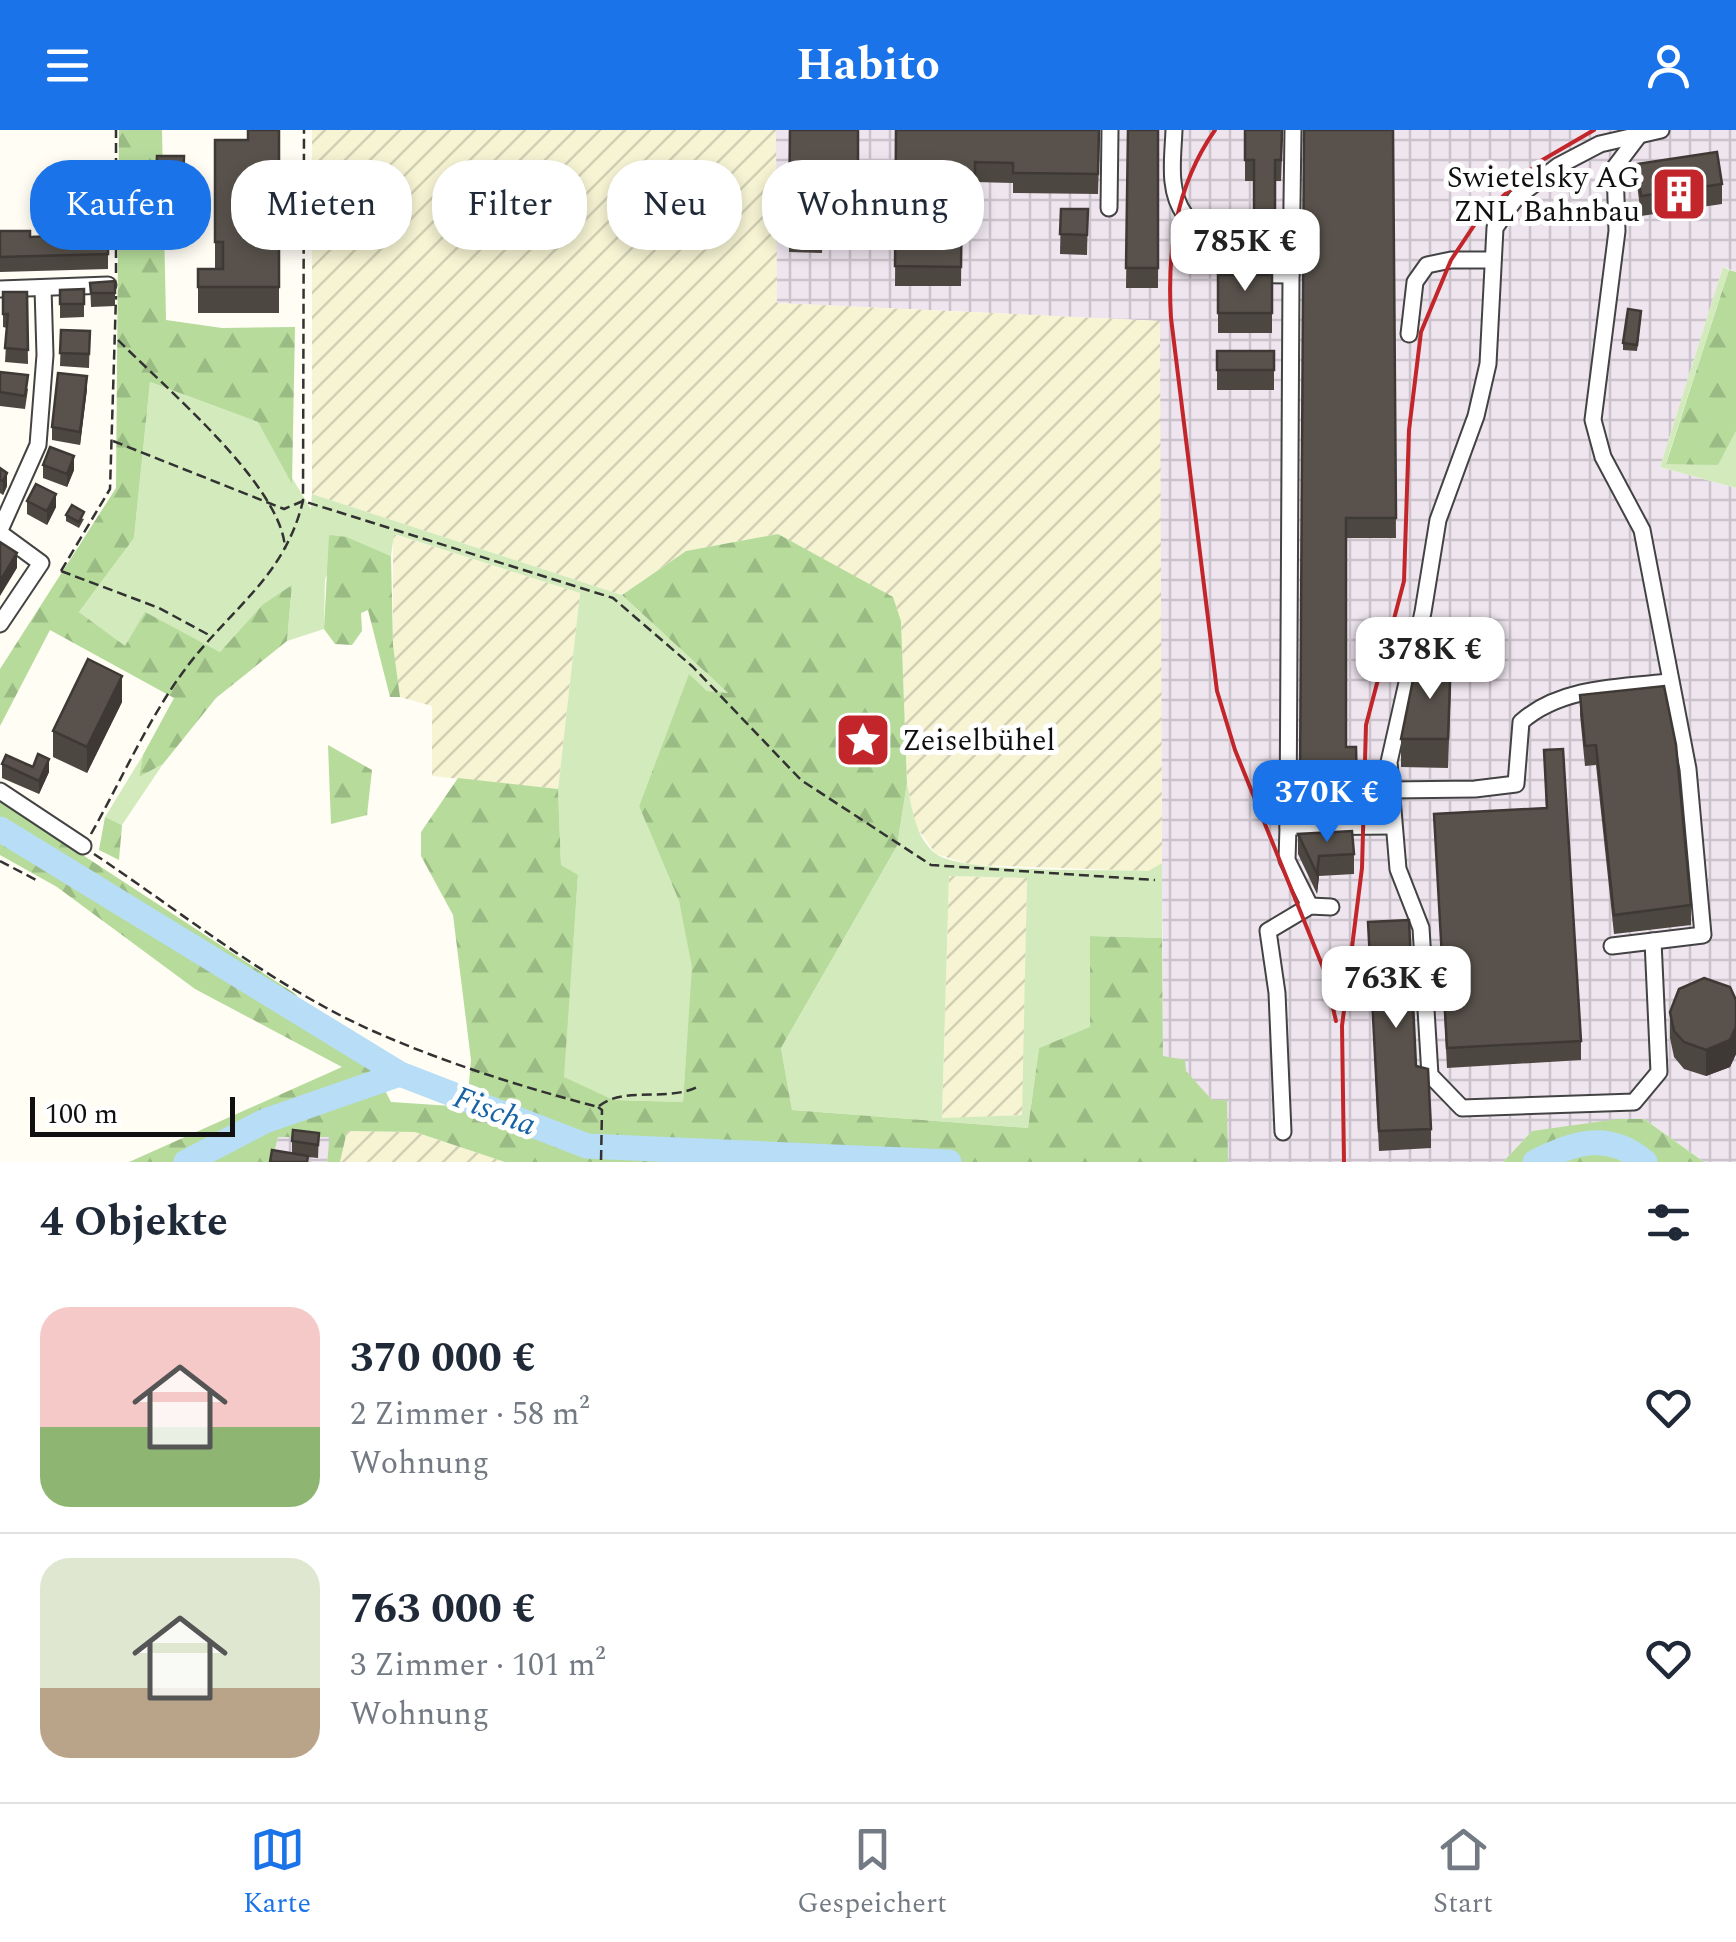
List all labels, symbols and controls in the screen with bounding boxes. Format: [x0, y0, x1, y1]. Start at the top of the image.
text: Habito [796, 31, 940, 100]
icon: menu [40, 38, 95, 93]
icon: person [1641, 38, 1696, 93]
place label: Swietelsky AG ZNL Bahnbau [1447, 155, 1640, 235]
chip: Kaufen [30, 160, 211, 250]
chip: Mieten [231, 160, 412, 250]
chip: Filter [432, 160, 587, 250]
chip: Neu [607, 160, 742, 250]
chip: Wohnung [762, 160, 984, 250]
building icon: Swietelsky AG ZNL Bahnbau [1649, 164, 1709, 224]
pin: 785K € [1164, 209, 1326, 294]
text: 785K € [1193, 217, 1297, 266]
pin: 378K € [1349, 617, 1511, 702]
text: 378K € [1378, 625, 1482, 674]
place icon: Zeiselbühel [833, 710, 893, 770]
place label: Zeiselbühel [902, 718, 1055, 764]
pin: 370K € [1246, 760, 1408, 845]
text: 370K € [1275, 768, 1379, 817]
pin: 763K € [1315, 946, 1477, 1031]
text: 763K € [1344, 954, 1448, 1003]
water label: Fischa [446, 1073, 543, 1150]
scale bar [30, 1092, 235, 1136]
text: 100 m [45, 1093, 118, 1136]
text: 4 Objekte [40, 1191, 228, 1254]
icon: filters [1641, 1195, 1696, 1250]
text: 370 000 € [350, 1327, 536, 1390]
icon: home [120, 1347, 240, 1467]
icon: heart [1641, 1380, 1696, 1435]
text: 2 Zimmer · 58 m² [350, 1390, 590, 1439]
text: Wohnung [350, 1439, 489, 1488]
text: 763 000 € [350, 1578, 536, 1641]
icon: home [120, 1598, 240, 1718]
icon: heart [1641, 1631, 1696, 1686]
text: 3 Zimmer · 101 m² [350, 1641, 606, 1690]
text: Wohnung [350, 1690, 489, 1739]
tab: Karte [243, 1822, 311, 1925]
tab: Gespeichert [797, 1822, 947, 1925]
tab: Start [1433, 1822, 1493, 1925]

